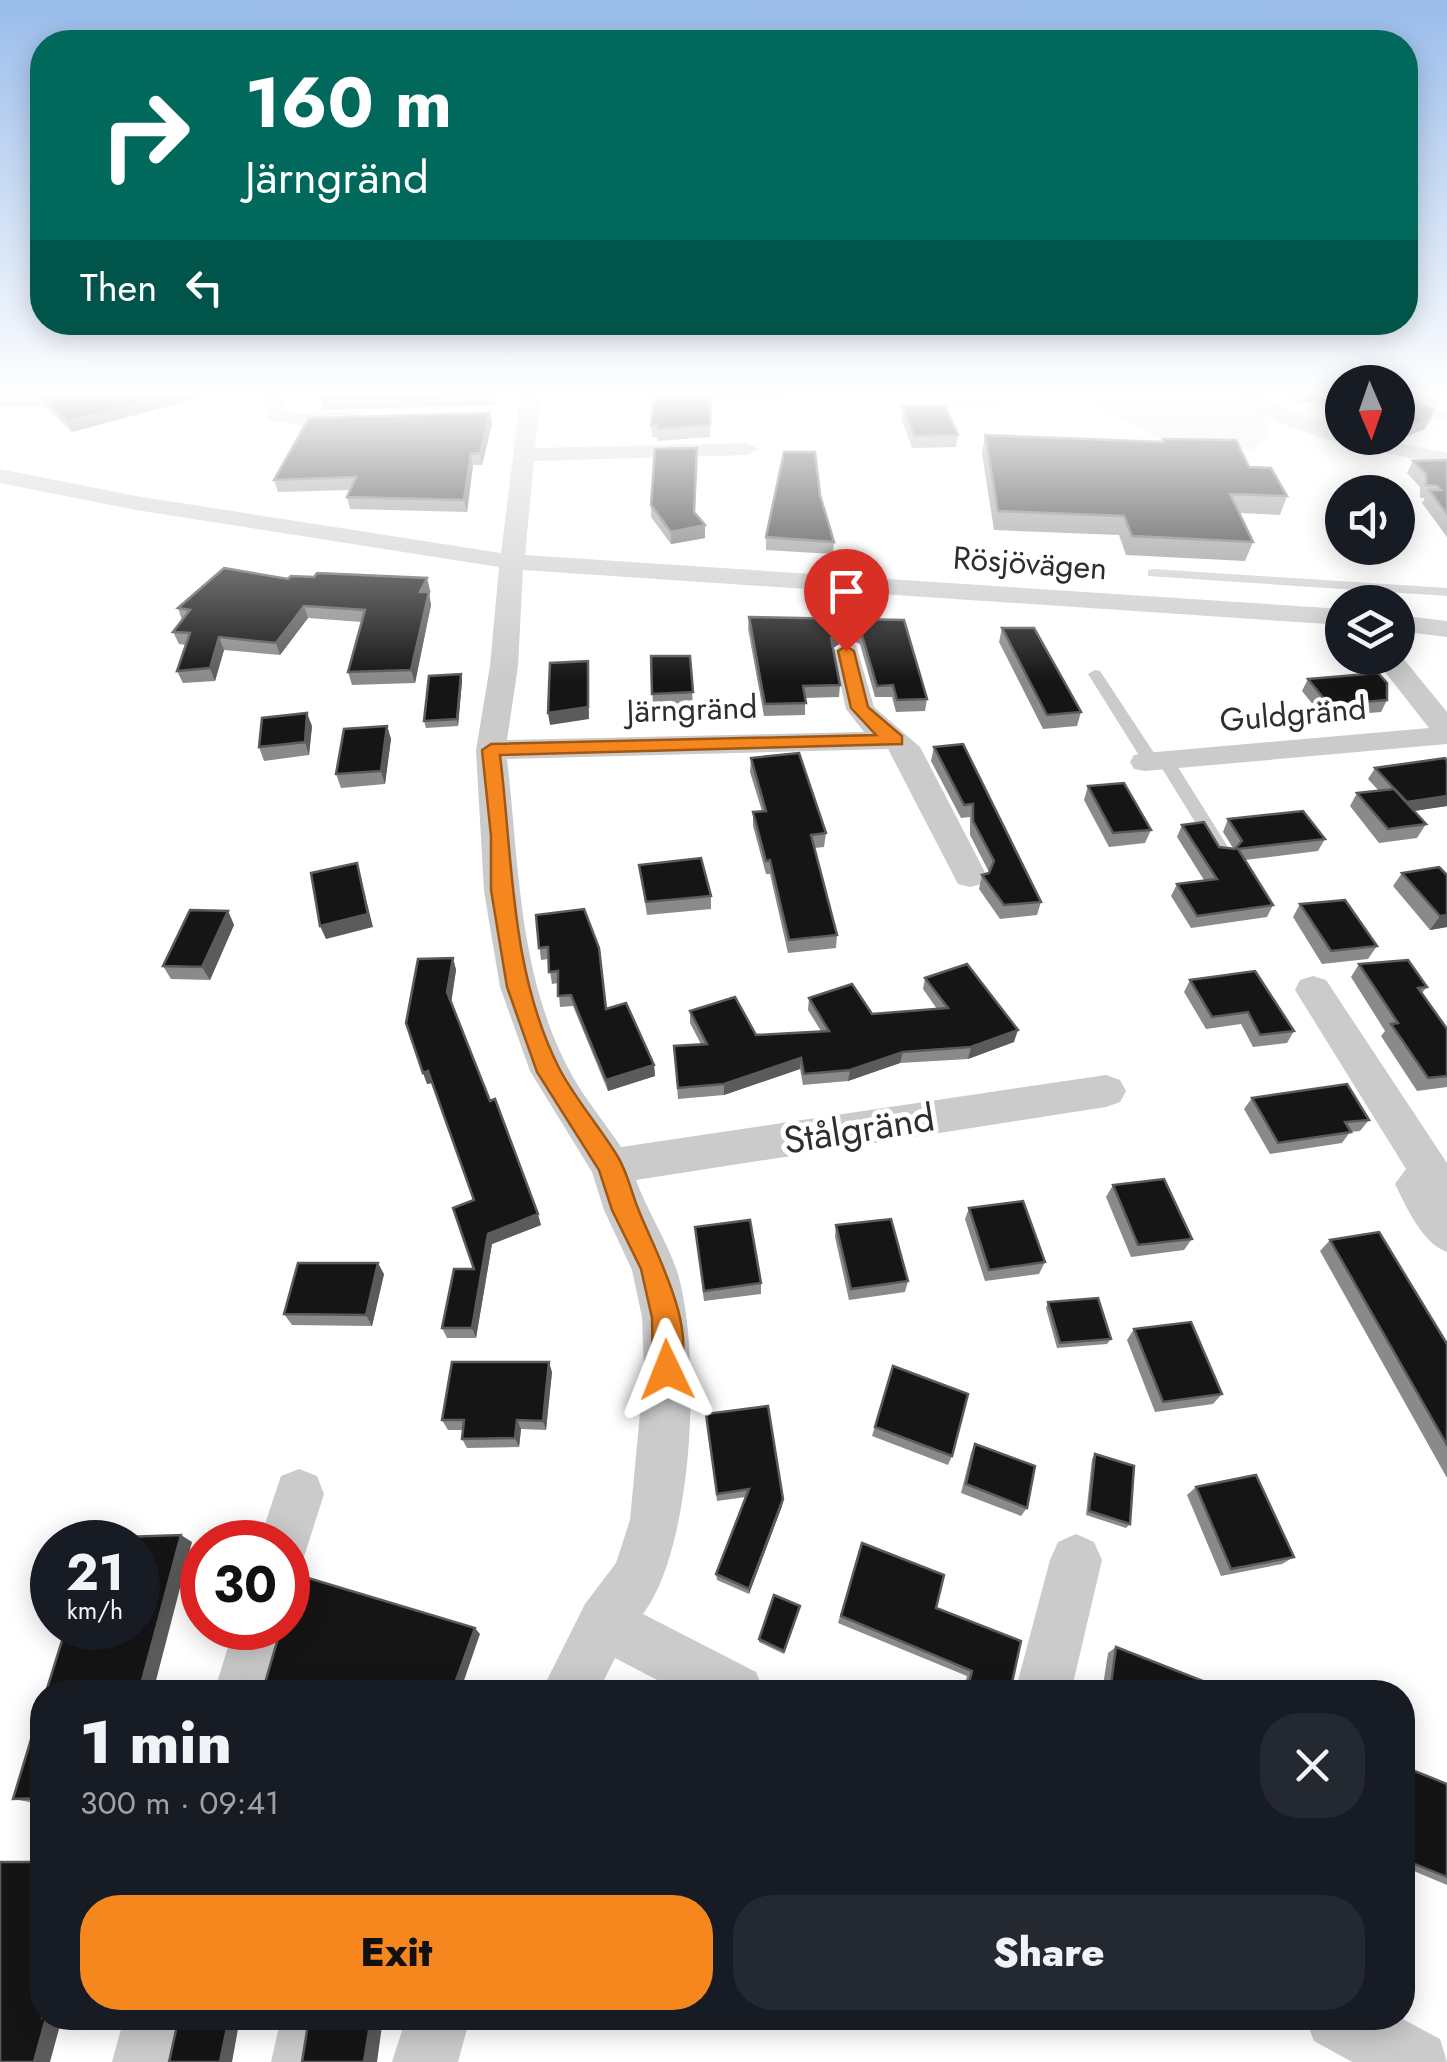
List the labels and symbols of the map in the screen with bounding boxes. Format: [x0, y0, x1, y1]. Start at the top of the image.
north arrow [1325, 365, 1415, 455]
street label: Rösjövägen [951, 535, 1109, 591]
pin [804, 549, 889, 652]
street label: Järngränd [622, 684, 758, 734]
street label: Guldgränd [1218, 685, 1368, 743]
street label: Stålgränd [780, 1089, 938, 1168]
position arrow [615, 1318, 719, 1422]
speed limit sign: 30 [180, 1520, 310, 1650]

